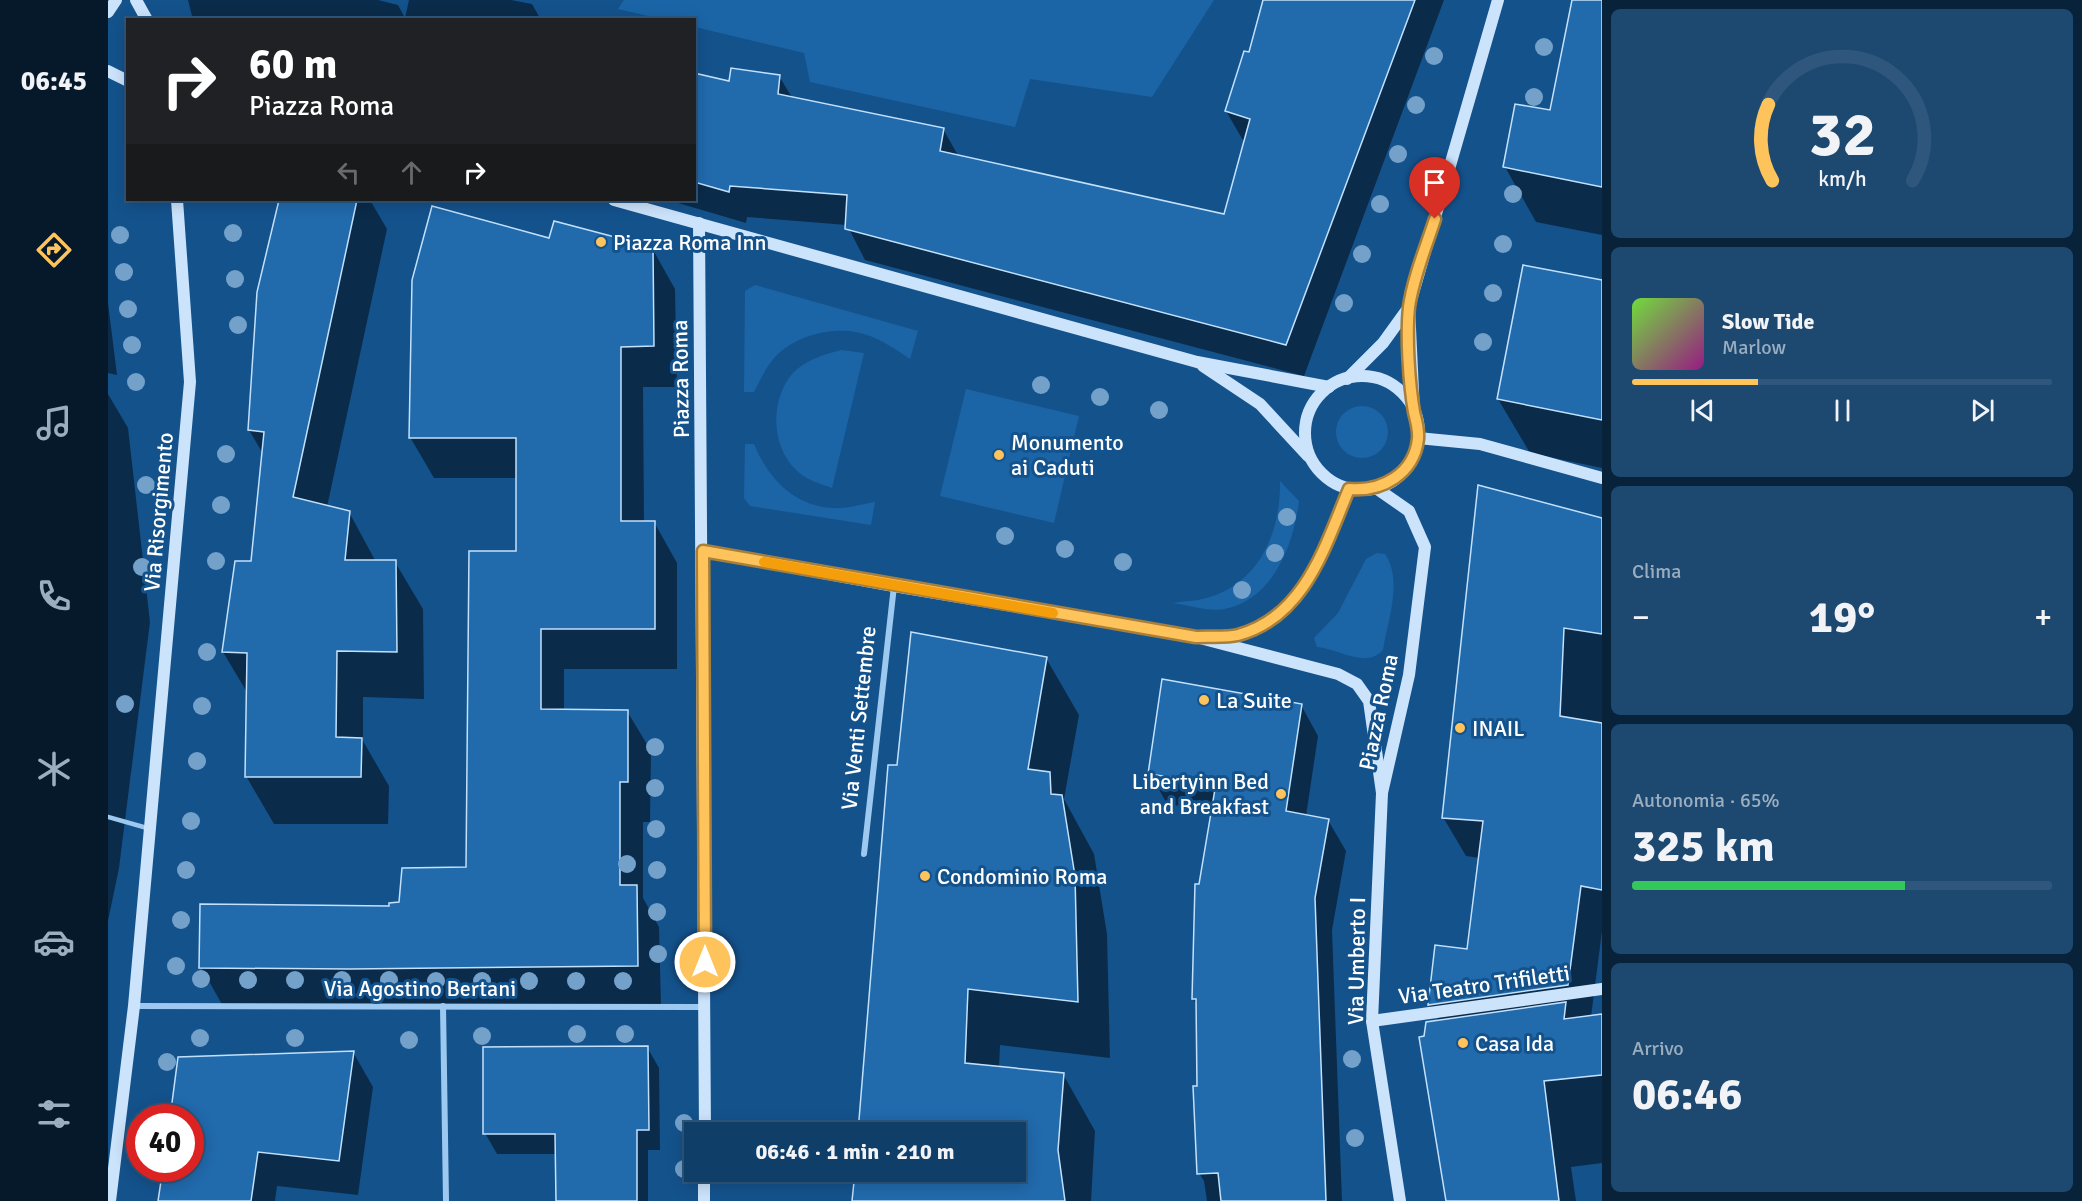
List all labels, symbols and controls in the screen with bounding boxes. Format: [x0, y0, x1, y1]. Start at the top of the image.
text: 60 m [249, 39, 338, 90]
icon: right [150, 42, 228, 120]
text: 06:45 [21, 65, 87, 98]
text: Piazza Roma [249, 90, 394, 123]
text: 32 [1808, 96, 1876, 173]
icon: left [332, 156, 365, 189]
icon: ahead [395, 156, 428, 189]
icon: right [458, 156, 491, 189]
pin [1409, 157, 1460, 219]
icon: arrive [1418, 166, 1451, 199]
text: km/h [1818, 166, 1866, 192]
icon: directions [33, 229, 75, 271]
place label: Piazza Roma Inn [613, 229, 767, 256]
marker: Piazza Roma Inn [594, 235, 608, 249]
text: Slow Tide [1722, 308, 1814, 335]
street label: Piazza Roma [666, 320, 695, 438]
text: Marlow [1722, 335, 1786, 360]
icon: previous [1686, 394, 1719, 427]
icon: pause [1826, 394, 1859, 427]
icon: next [1966, 394, 1999, 427]
icon: music [33, 402, 75, 444]
place label: Monumento ai Caduti [1011, 429, 1124, 481]
street label: Via Risorgimento [138, 431, 179, 593]
marker: Monumento ai Caduti [992, 448, 1006, 462]
text: Clima [1632, 559, 1681, 584]
icon: phone [33, 575, 75, 617]
text: 19° [1809, 590, 1875, 645]
text: − [1632, 597, 1650, 638]
text: + [2034, 597, 2052, 638]
street label: Via Venti Settembre [835, 625, 882, 811]
street label: Piazza Roma [1353, 651, 1404, 773]
place label: La Suite [1216, 687, 1292, 714]
marker: La Suite [1197, 693, 1211, 707]
place label: INAIL [1472, 715, 1525, 742]
marker: INAIL [1453, 721, 1467, 735]
icon: climate [33, 748, 75, 790]
place label: Libertyinn Bed and Breakfast [1132, 768, 1269, 820]
marker: Libertyinn Bed and Breakfast [1274, 787, 1288, 801]
text: Autonomia · 65% [1632, 788, 1780, 813]
text: 325 km [1632, 819, 1775, 874]
place label: Condominio Roma [937, 863, 1107, 890]
marker: Condominio Roma [918, 869, 932, 883]
street label: Via Umberto I [1342, 897, 1371, 1025]
icon: car [33, 921, 75, 963]
position arrow [673, 930, 737, 994]
street label: Via Teatro Trifiletti [1397, 959, 1572, 1010]
street label: Via Agostino Bertani [324, 975, 516, 1002]
place label: Casa Ida [1475, 1030, 1554, 1057]
marker: Casa Ida [1456, 1036, 1470, 1050]
text: Arrivo [1632, 1036, 1684, 1061]
text: 06:46 [1632, 1067, 1742, 1122]
icon: filters [33, 1093, 75, 1135]
speed limit sign: 40 [126, 1104, 204, 1182]
text: 06:46 · 1 min · 210 m [755, 1138, 955, 1165]

